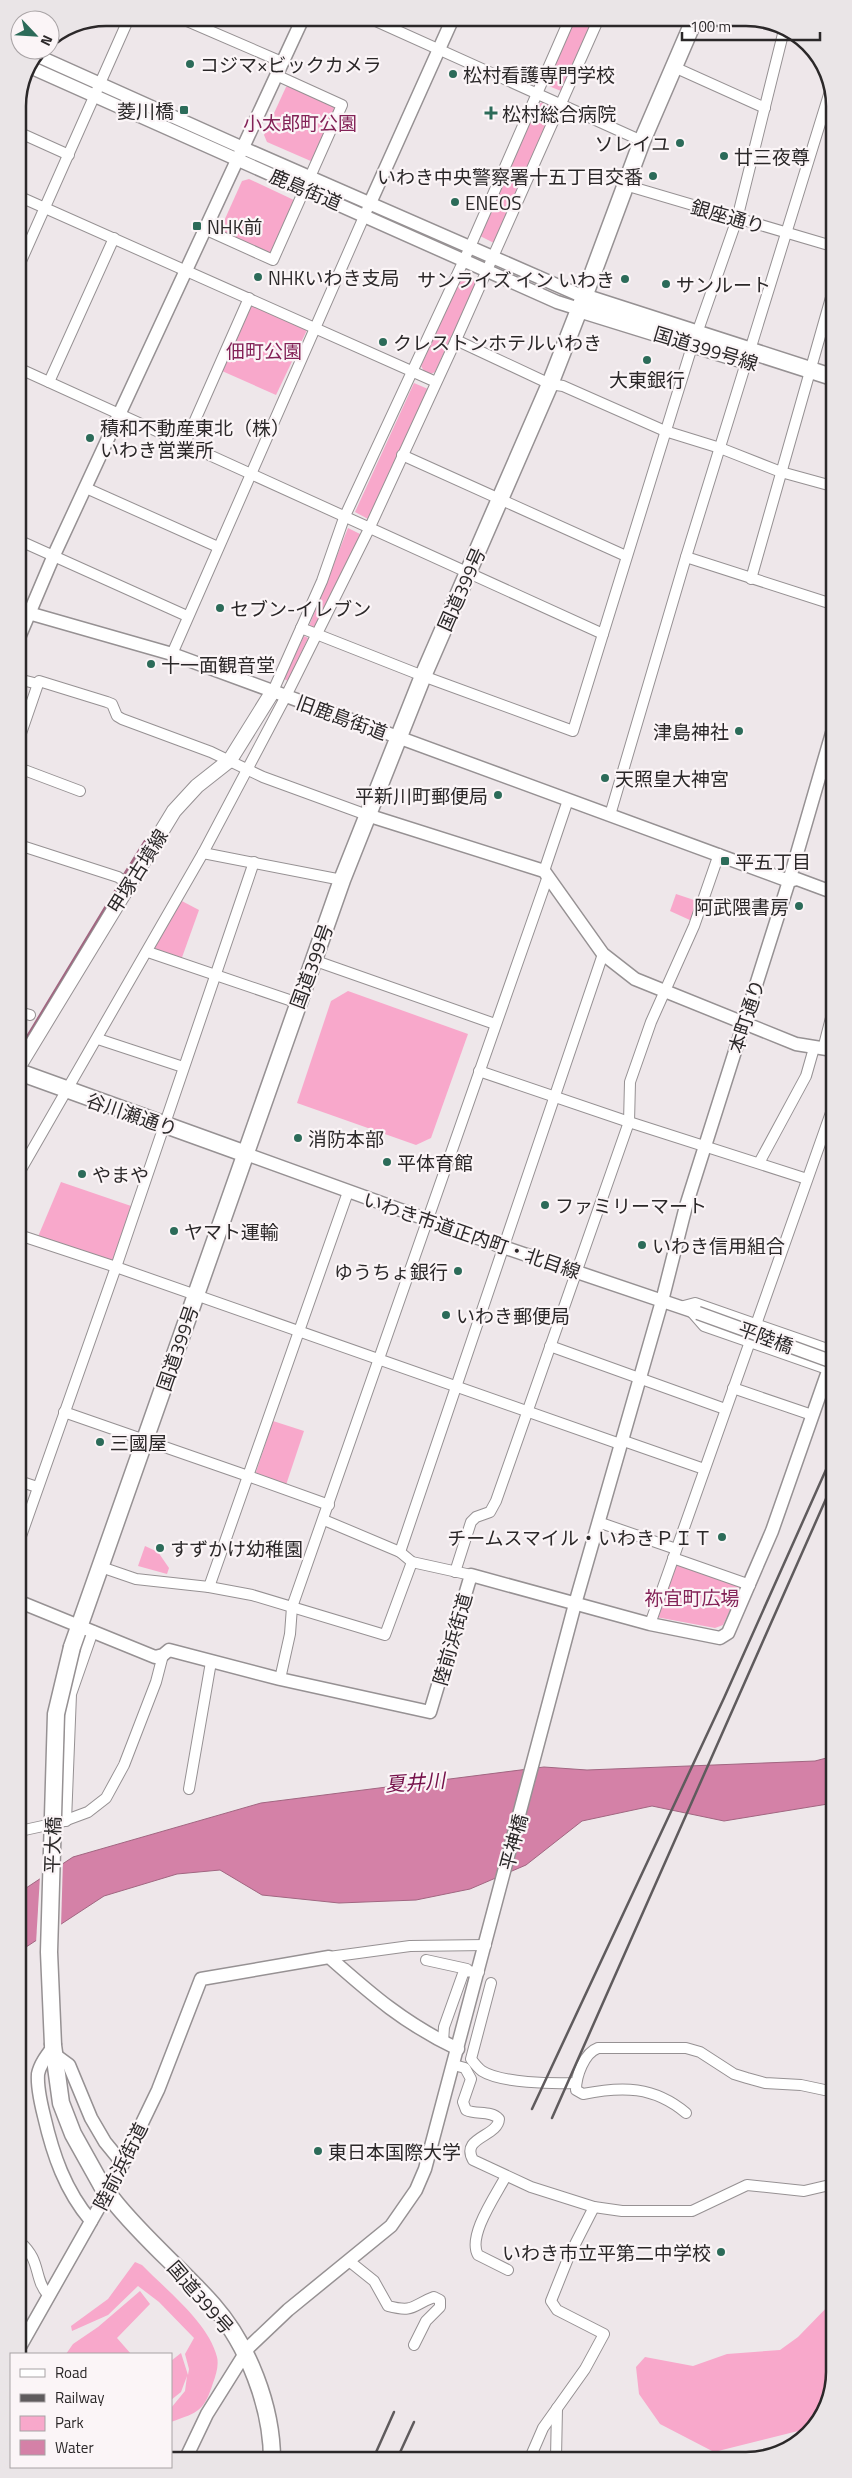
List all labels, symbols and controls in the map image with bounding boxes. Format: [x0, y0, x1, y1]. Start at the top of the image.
north arrow [10, 10, 60, 60]
scale bar [682, 10, 820, 42]
text: 100 m [690, 15, 731, 38]
text: N [36, 32, 59, 50]
place label: コジマ×ビックカメラ [200, 50, 382, 79]
marker: コジマ×ビックカメラ [184, 58, 196, 70]
place label: 松村看護専門学校 [463, 60, 615, 89]
marker: 松村看護専門学校 [447, 68, 459, 80]
place label: 菱川橋 [117, 96, 174, 125]
place label: 松村総合病院 [502, 99, 616, 128]
marker: 菱川橋 [178, 104, 190, 116]
marker: 松村総合病院 [484, 106, 498, 120]
park label: 小太郎町公園 [243, 108, 357, 137]
place label: ソレイユ [594, 129, 670, 158]
marker: ソレイユ [674, 137, 686, 149]
place label: 廿三夜尊 [734, 142, 810, 171]
marker: 廿三夜尊 [718, 150, 730, 162]
street label: 鹿島街道 [265, 161, 347, 217]
place label: いわき中央警察署十五丁目交番 [377, 162, 643, 191]
marker: いわき中央警察署十五丁目交番 [647, 170, 659, 182]
place label: ENEOS [465, 188, 522, 217]
street label: 銀座通り [687, 192, 769, 240]
marker: ENEOS [449, 196, 461, 208]
place label: NHK前 [207, 212, 262, 241]
marker: NHK前 [191, 220, 203, 232]
place label: NHKいわき支局 [268, 263, 399, 292]
place label: サンライズ イン いわき [417, 265, 615, 294]
place label: サンルート [676, 270, 771, 299]
marker: NHKいわき支局 [252, 271, 264, 283]
marker: サンライズ イン いわき [619, 273, 631, 285]
marker: サンルート [660, 278, 672, 290]
street label: 国道399号線 [650, 318, 762, 378]
place label: クレストンホテルいわき [393, 328, 602, 357]
park label: 佃町公園 [226, 336, 302, 365]
marker: クレストンホテルいわき [377, 336, 389, 348]
marker: 大東銀行 [641, 354, 653, 366]
place label: 大東銀行 [609, 365, 685, 394]
place label: 積和不動産東北（株） いわき営業所 [100, 413, 290, 464]
marker: 積和不動産東北（株） いわき営業所 [84, 432, 96, 444]
street label: 国道399号 [430, 542, 492, 636]
place label: セブン-イレブン [230, 594, 371, 623]
marker: セブン-イレブン [214, 602, 226, 614]
place label: 十一面観音堂 [161, 650, 275, 679]
marker: 十一面観音堂 [145, 658, 157, 670]
street label: 旧鹿島街道 [292, 687, 392, 747]
place label: 津島神社 [653, 717, 729, 746]
marker: 津島神社 [733, 725, 745, 737]
place label: 天照皇大神宮 [615, 764, 729, 793]
marker: 天照皇大神宮 [599, 772, 611, 784]
place label: 平新川町郵便局 [355, 781, 488, 810]
marker: 平新川町郵便局 [492, 789, 504, 801]
street label: 甲塚古墳線 [100, 823, 174, 919]
place label: 平五丁目 [735, 847, 811, 876]
marker: 平五丁目 [719, 855, 731, 867]
place label: 阿武隈書房 [694, 892, 789, 921]
marker: 阿武隈書房 [793, 900, 805, 912]
street label: 国道399号 [282, 919, 340, 1013]
street label: 本町通り [720, 975, 772, 1057]
street label: 谷川瀬通り [82, 1085, 182, 1143]
place label: 消防本部 [308, 1124, 384, 1153]
marker: 消防本部 [292, 1132, 304, 1144]
place label: 平体育館 [397, 1148, 473, 1177]
marker: 平体育館 [381, 1156, 393, 1168]
place label: やまや [92, 1160, 149, 1189]
marker: やまや [76, 1168, 88, 1180]
street label: いわき市道正内町・北目線 [359, 1184, 585, 1286]
place label: ファミリーマート [555, 1191, 707, 1220]
marker: ファミリーマート [539, 1199, 551, 1211]
place label: ヤマト運輸 [184, 1217, 279, 1246]
marker: ヤマト運輸 [168, 1225, 180, 1237]
place label: いわき信用組合 [652, 1231, 785, 1260]
marker: いわき信用組合 [636, 1239, 648, 1251]
place label: ゆうちょ銀行 [334, 1257, 448, 1286]
marker: ゆうちょ銀行 [452, 1265, 464, 1277]
street label: 国道399号 [149, 1301, 205, 1395]
place label: いわき郵便局 [456, 1301, 570, 1330]
marker: いわき郵便局 [440, 1309, 452, 1321]
street label: 平陸橋 [734, 1314, 798, 1360]
place label: 三國屋 [110, 1428, 167, 1457]
marker: 三國屋 [94, 1436, 106, 1448]
place label: チームスマイル・いわきＰＩＴ [447, 1523, 712, 1552]
marker: チームスマイル・いわきＰＩＴ [716, 1531, 728, 1543]
place label: すずかけ幼稚園 [170, 1534, 303, 1563]
marker: すずかけ幼稚園 [154, 1542, 166, 1554]
park label: 祢宜町広場 [644, 1583, 740, 1612]
street label: 陸前浜街道 [425, 1589, 479, 1689]
water label: 夏井川 [384, 1764, 448, 1800]
street label: 平神橋 [492, 1811, 534, 1873]
street label: 平大橋 [37, 1816, 67, 1874]
street label: 陸前浜街道 [86, 2117, 154, 2215]
place label: 東日本国際大学 [328, 2137, 461, 2166]
marker: 東日本国際大学 [312, 2145, 324, 2157]
place label: いわき市立平第二中学校 [502, 2238, 711, 2267]
marker: いわき市立平第二中学校 [715, 2246, 727, 2258]
street label: 国道399号 [161, 2254, 241, 2340]
legend [10, 2353, 172, 2468]
text: Road [55, 2361, 87, 2384]
text: Railway [55, 2386, 105, 2409]
text: Park [55, 2411, 84, 2434]
text: Water [55, 2436, 94, 2459]

